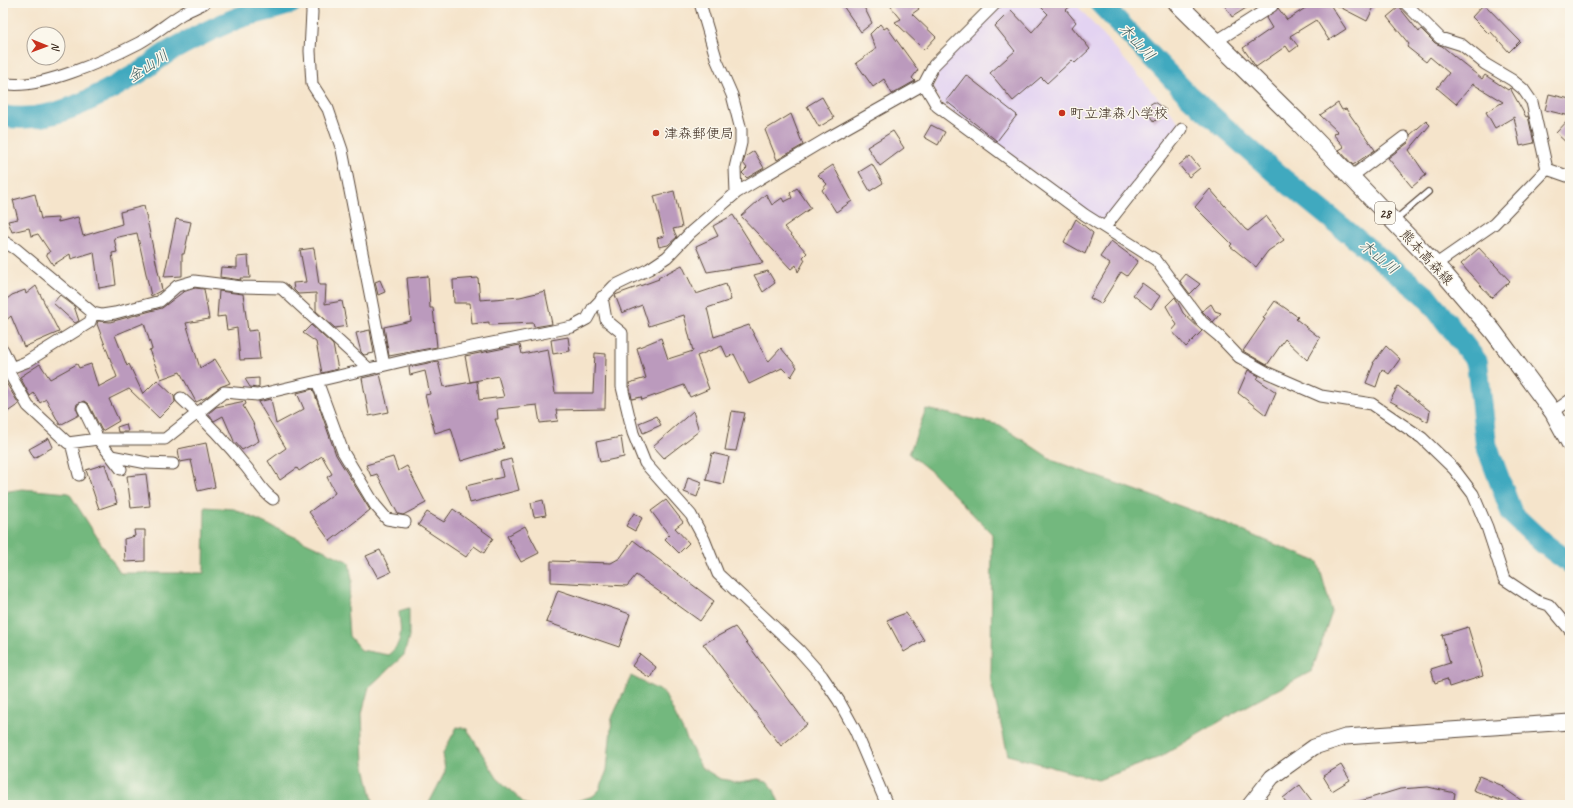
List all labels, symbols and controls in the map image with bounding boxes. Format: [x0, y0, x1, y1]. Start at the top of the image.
water label: 木山川 [1114, 20, 1159, 65]
north arrow [26, 26, 66, 66]
text: N [49, 43, 63, 52]
water label: 金山川 [124, 46, 172, 87]
place label: 町立津森小学校 [1070, 105, 1168, 122]
marker: 町立津森小学校 [1057, 108, 1067, 118]
place label: 津森郵便局 [664, 125, 734, 142]
marker: 津森郵便局 [651, 128, 661, 138]
road number: 28 [1375, 202, 1395, 224]
street label: 熊本高森線 [1397, 226, 1457, 289]
water label: 木山川 [1355, 236, 1402, 279]

